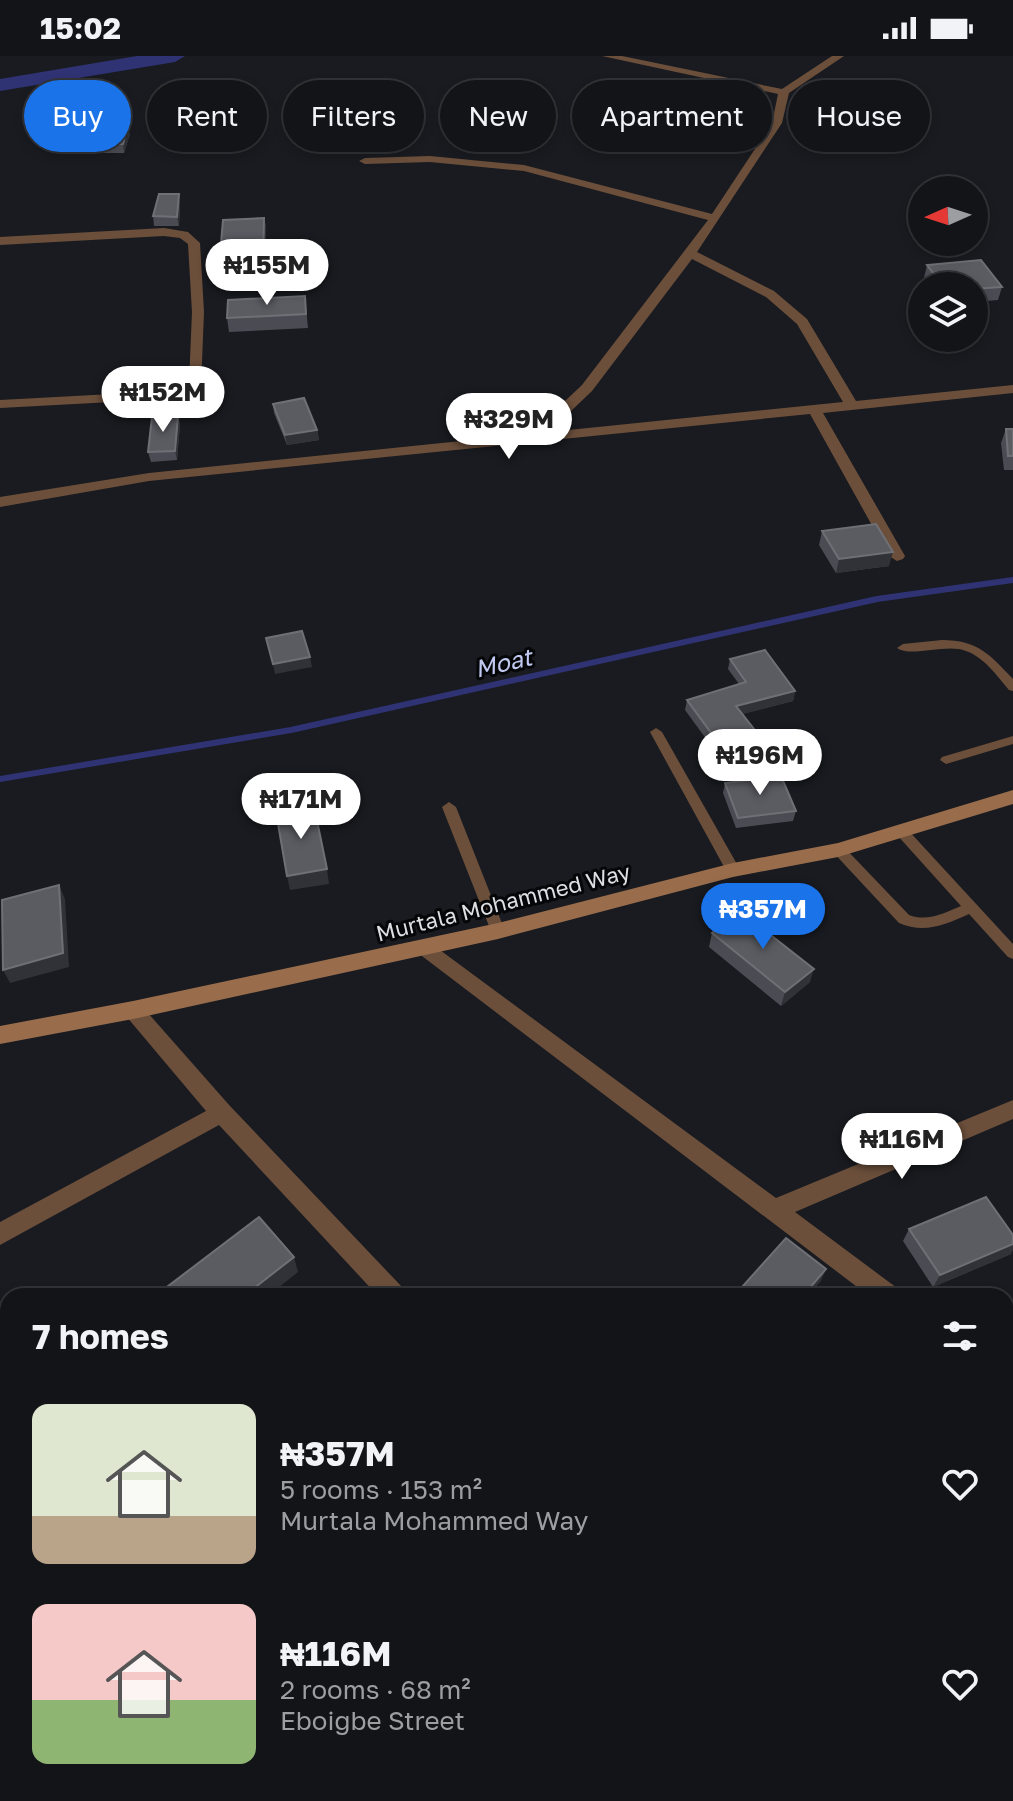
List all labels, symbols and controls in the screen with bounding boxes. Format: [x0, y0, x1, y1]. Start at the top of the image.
text: 15:02 [40, 10, 121, 46]
chip: Buy [24, 80, 131, 152]
chip: Rent [147, 80, 267, 152]
chip: Filters [283, 80, 424, 152]
chip: New [440, 80, 556, 152]
chip: Apartment [572, 80, 772, 152]
chip: House [788, 80, 930, 152]
north arrow [908, 176, 988, 256]
map controls [908, 176, 988, 352]
pin: ₦155M [211, 239, 323, 307]
text: ₦155M [223, 249, 311, 280]
button: layers [908, 272, 988, 352]
pin: ₦152M [107, 366, 219, 434]
text: ₦152M [119, 376, 207, 407]
pin: ₦329M [453, 393, 565, 461]
text: ₦329M [464, 403, 554, 434]
water label: Moat [471, 641, 537, 683]
pin: ₦196M [704, 729, 816, 797]
text: ₦196M [716, 739, 804, 770]
pin: ₦171M [245, 773, 357, 841]
text: ₦171M [260, 783, 342, 814]
street label: Murtala Mohammed Way [373, 857, 633, 947]
pin: ₦357M [707, 883, 819, 951]
text: ₦357M [719, 893, 807, 924]
pin: ₦116M [846, 1113, 958, 1181]
text: ₦116M [859, 1123, 945, 1154]
icon: filters [938, 1314, 982, 1358]
text: 7 homes [32, 1316, 169, 1356]
text: ₦357M [280, 1433, 395, 1473]
icon: home [96, 1436, 192, 1532]
icon: heart [938, 1462, 982, 1506]
text: 5 rooms · 153 m² [280, 1474, 482, 1505]
text: Murtala Mohammed Way [280, 1505, 588, 1536]
text: ₦116M [280, 1633, 391, 1673]
icon: home [96, 1636, 192, 1732]
icon: heart [938, 1662, 982, 1706]
text: 2 rooms · 68 m² [280, 1674, 471, 1705]
text: Eboigbe Street [280, 1705, 465, 1736]

